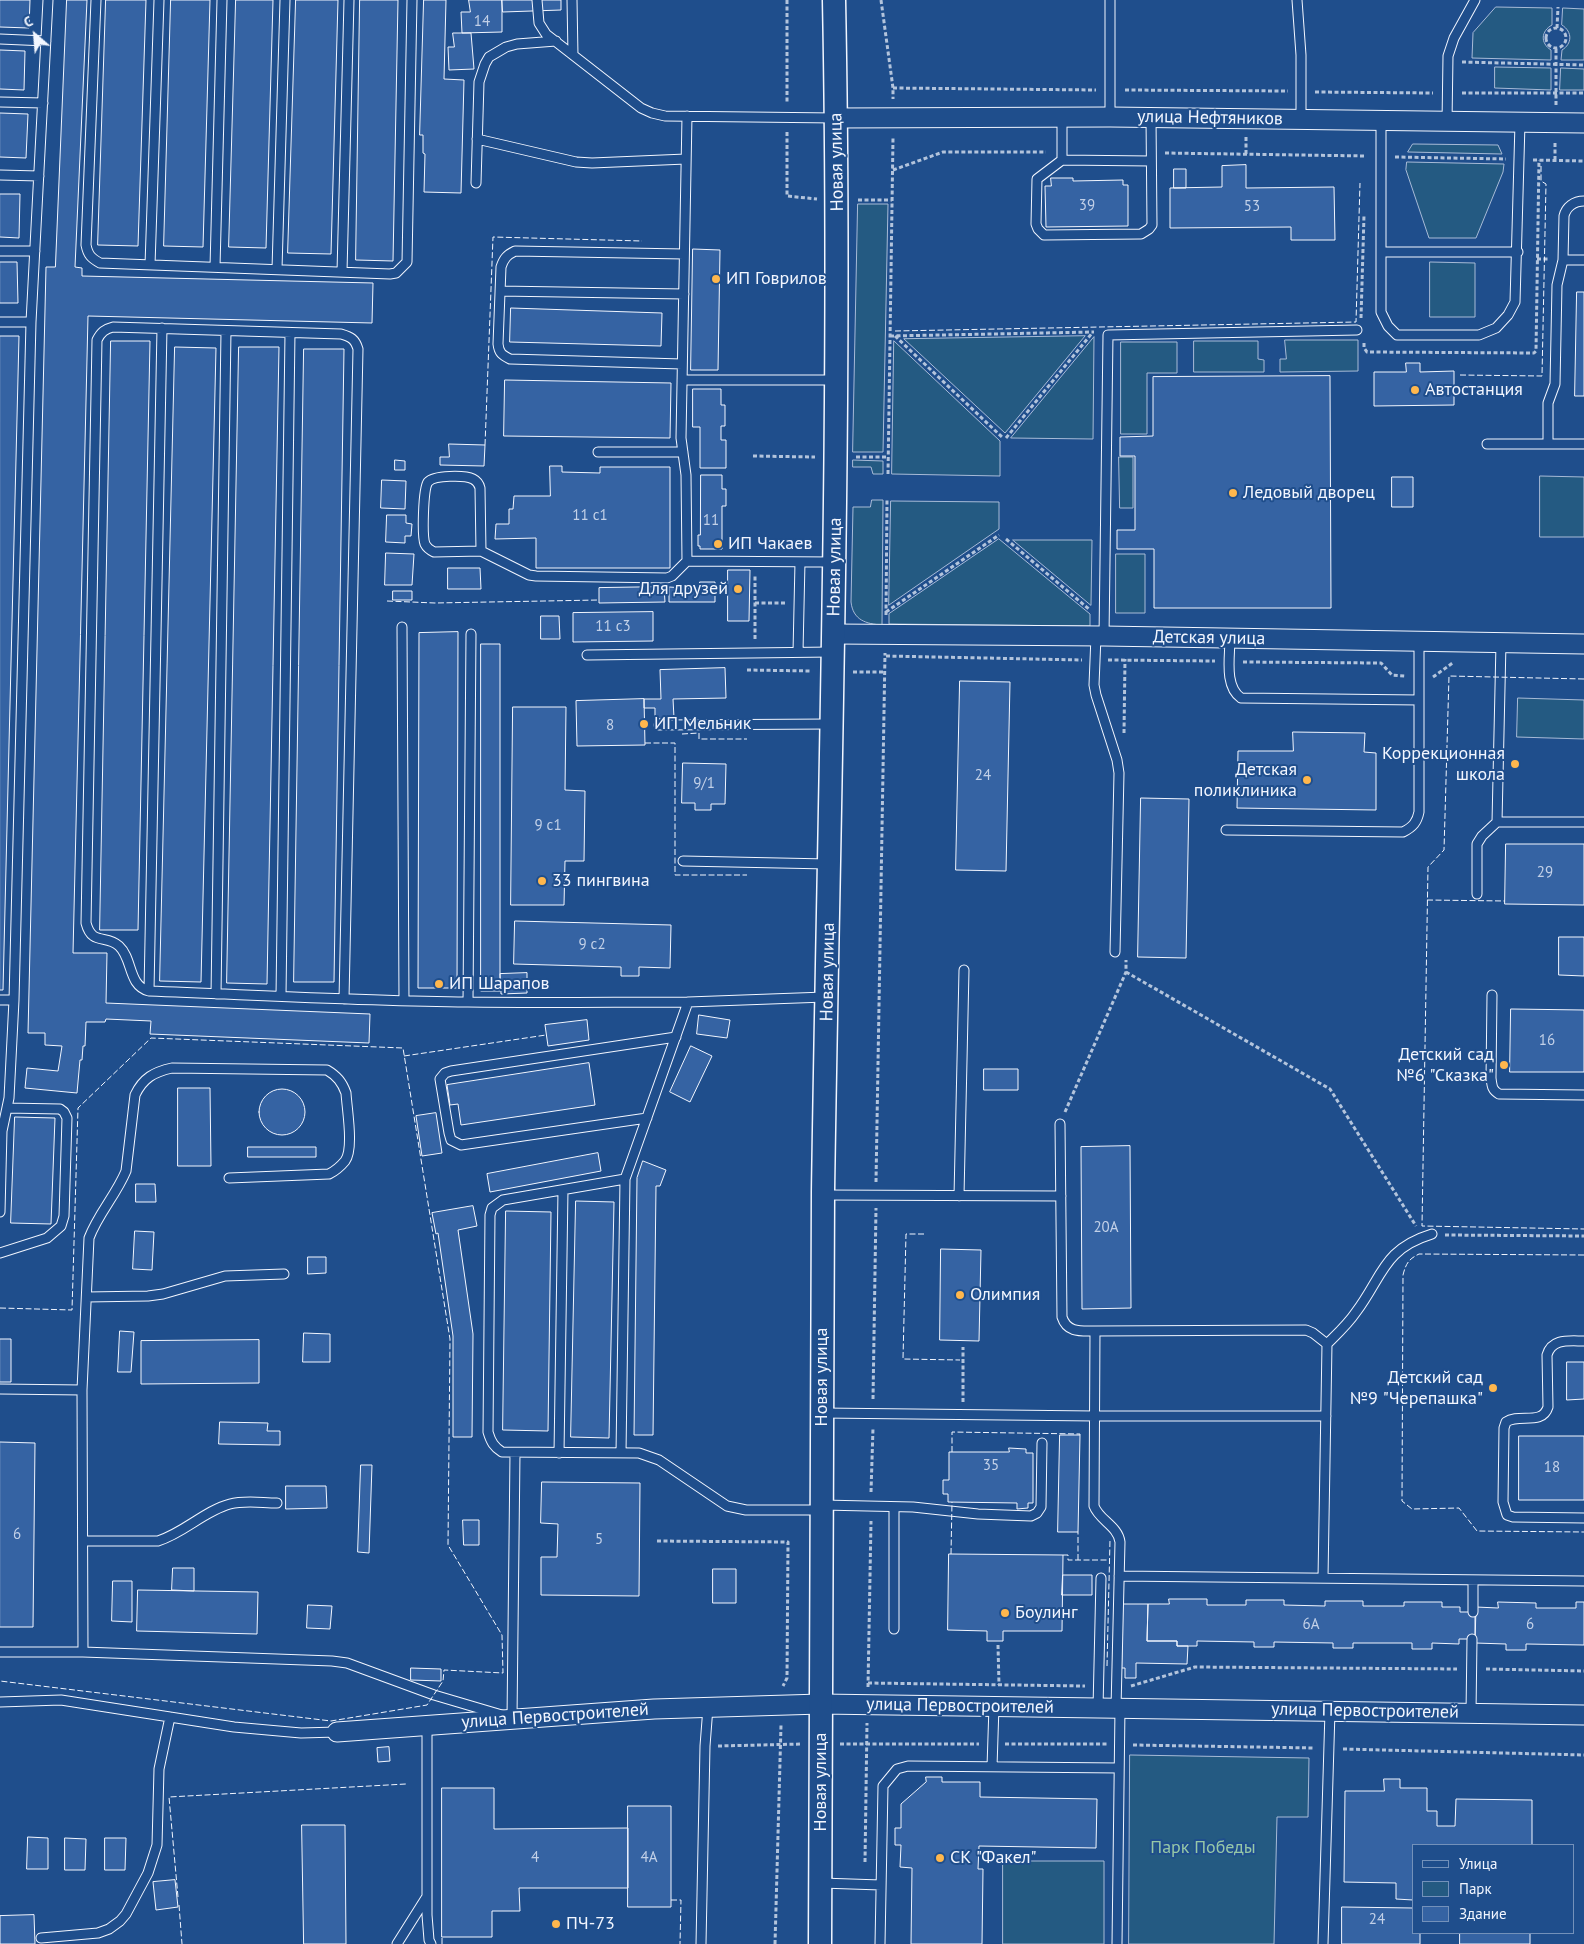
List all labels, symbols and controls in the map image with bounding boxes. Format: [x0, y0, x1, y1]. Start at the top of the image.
north arrow [10, 10, 60, 60]
text: С [21, 12, 36, 31]
house number: 14 [474, 13, 490, 31]
street label: улица Нефтяников [1137, 106, 1283, 130]
street label: Новая улица [825, 112, 849, 212]
house number: 39 [1079, 197, 1095, 215]
house number: 53 [1244, 198, 1260, 216]
place label: ИП Говрилов [726, 268, 827, 290]
marker: ИП Говрилов [710, 273, 722, 285]
place label: Автостанция [1425, 379, 1523, 401]
marker: Автостанция [1409, 384, 1421, 396]
place label: Ледовый дворец [1243, 482, 1375, 504]
marker: Ледовый дворец [1227, 487, 1239, 499]
house number: 11 с1 [572, 507, 608, 525]
house number: 11 [703, 512, 719, 530]
street label: Новая улица [823, 517, 847, 617]
place label: ИП Чакаев [728, 533, 812, 555]
marker: ИП Чакаев [712, 538, 724, 550]
place label: Для друзей [639, 578, 728, 600]
marker: Для друзей [732, 583, 744, 595]
house number: 11 с3 [595, 618, 631, 636]
street label: Детская улица [1153, 626, 1265, 650]
place label: ИП Мельник [654, 713, 751, 735]
house number: 8 [606, 717, 614, 735]
marker: ИП Мельник [638, 718, 650, 730]
place label: Коррекционная школа [1382, 743, 1505, 786]
marker: Коррекционная школа [1509, 758, 1521, 770]
place label: Детская поликлиника [1194, 759, 1297, 802]
house number: 24 [975, 767, 991, 785]
marker: Детская поликлиника [1301, 774, 1313, 786]
house number: 9/1 [693, 775, 715, 793]
house number: 9 с1 [534, 817, 562, 835]
house number: 29 [1537, 864, 1553, 882]
place label: 33 пингвина [552, 870, 650, 892]
marker: 33 пингвина [536, 875, 548, 887]
street label: Новая улица [816, 922, 840, 1022]
house number: 9 с2 [578, 936, 606, 954]
place label: ИП Шарапов [449, 973, 550, 995]
marker: ИП Шарапов [433, 978, 445, 990]
house number: 16 [1539, 1032, 1555, 1050]
place label: Детский сад №6 "Сказка" [1396, 1044, 1494, 1086]
marker: Детский сад №6 "Сказка" [1498, 1059, 1510, 1071]
house number: 20А [1093, 1219, 1119, 1237]
place label: Олимпия [970, 1284, 1040, 1306]
marker: Олимпия [954, 1289, 966, 1301]
street label: Новая улица [811, 1328, 833, 1426]
place label: Детский сад №9 "Черепашка" [1350, 1367, 1483, 1410]
marker: Детский сад №9 "Черепашка" [1487, 1382, 1499, 1394]
house number: 35 [983, 1457, 999, 1475]
house number: 18 [1544, 1459, 1560, 1477]
house number: 6 [13, 1526, 21, 1544]
house number: 5 [595, 1531, 603, 1549]
place label: Боулинг [1015, 1602, 1078, 1624]
marker: Боулинг [999, 1607, 1011, 1619]
house number: 6А [1303, 1616, 1319, 1634]
house number: 6 [1526, 1616, 1534, 1634]
street label: улица Первостроителей [866, 1694, 1054, 1718]
street label: улица Первостроителей [461, 1699, 649, 1733]
street label: улица Первостроителей [1271, 1699, 1459, 1723]
street label: Новая улица [810, 1733, 832, 1831]
park label: Парк Победы [1150, 1837, 1256, 1859]
legend [1412, 1844, 1574, 1934]
place label: СК "Факел" [950, 1847, 1037, 1869]
house number: 4 [531, 1849, 539, 1867]
house number: 4А [641, 1849, 657, 1867]
marker: СК "Факел" [934, 1852, 946, 1864]
text: Улица [1459, 1854, 1497, 1873]
text: Парк [1459, 1879, 1492, 1898]
text: Здание [1459, 1904, 1507, 1923]
house number: 24 [1369, 1911, 1385, 1929]
place label: ПЧ-73 [566, 1913, 615, 1935]
marker: ПЧ-73 [550, 1918, 562, 1930]

